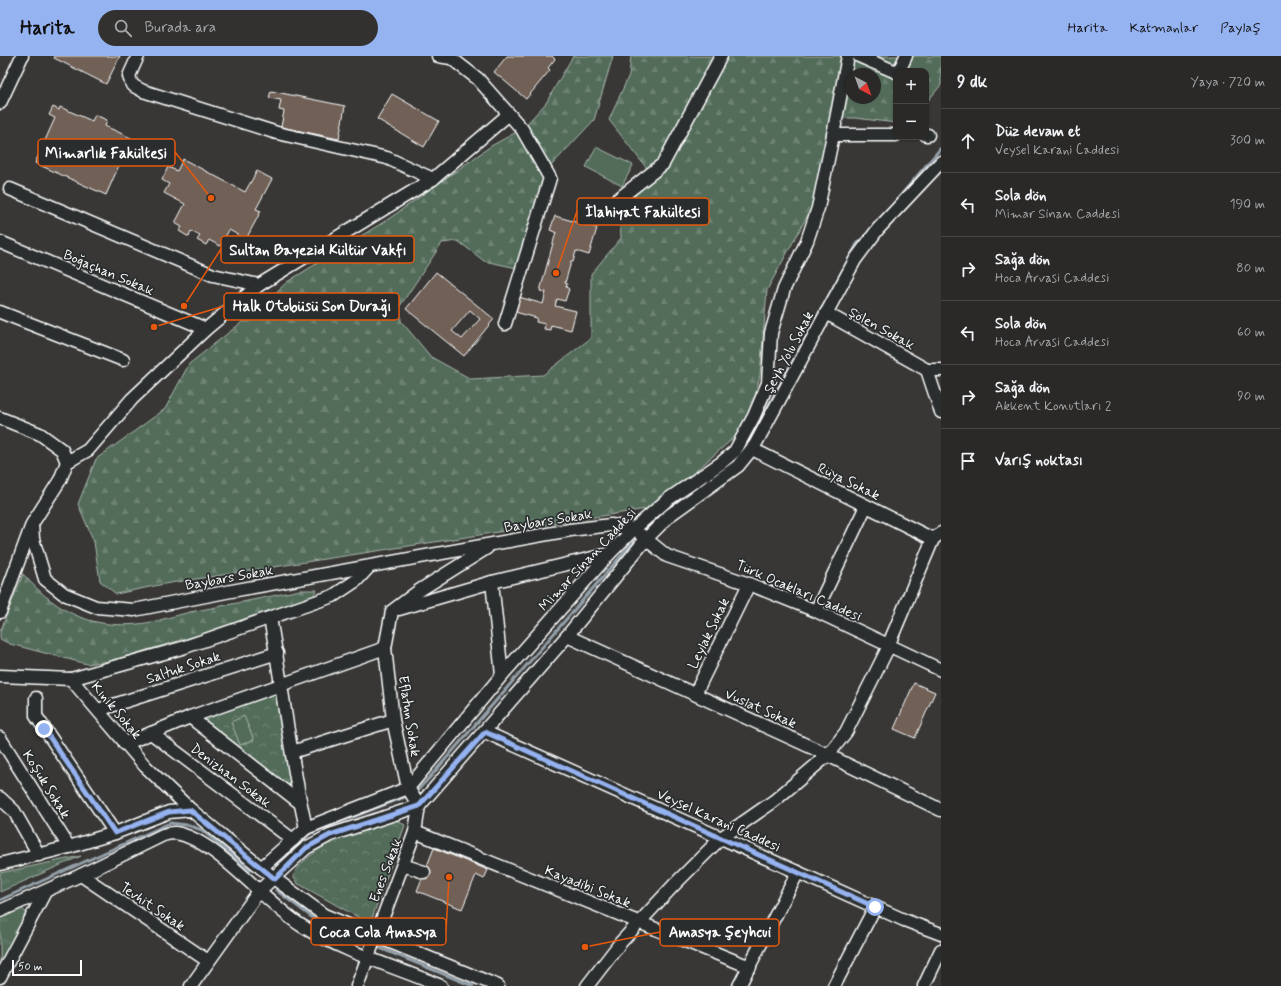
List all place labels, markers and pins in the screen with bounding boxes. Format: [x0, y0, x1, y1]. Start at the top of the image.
callout: Mimarlık Fakültesi [38, 139, 175, 166]
callout: İlahiyat Fakültesi [577, 198, 709, 225]
callout: Sultan Bayezid Kültür Vakfı [221, 236, 414, 263]
callout: Halk Otobüsü Son Durağı [224, 293, 399, 320]
callout: Coca Cola Amasya [311, 918, 446, 945]
callout: Amasya şeyhcui [660, 919, 779, 946]

